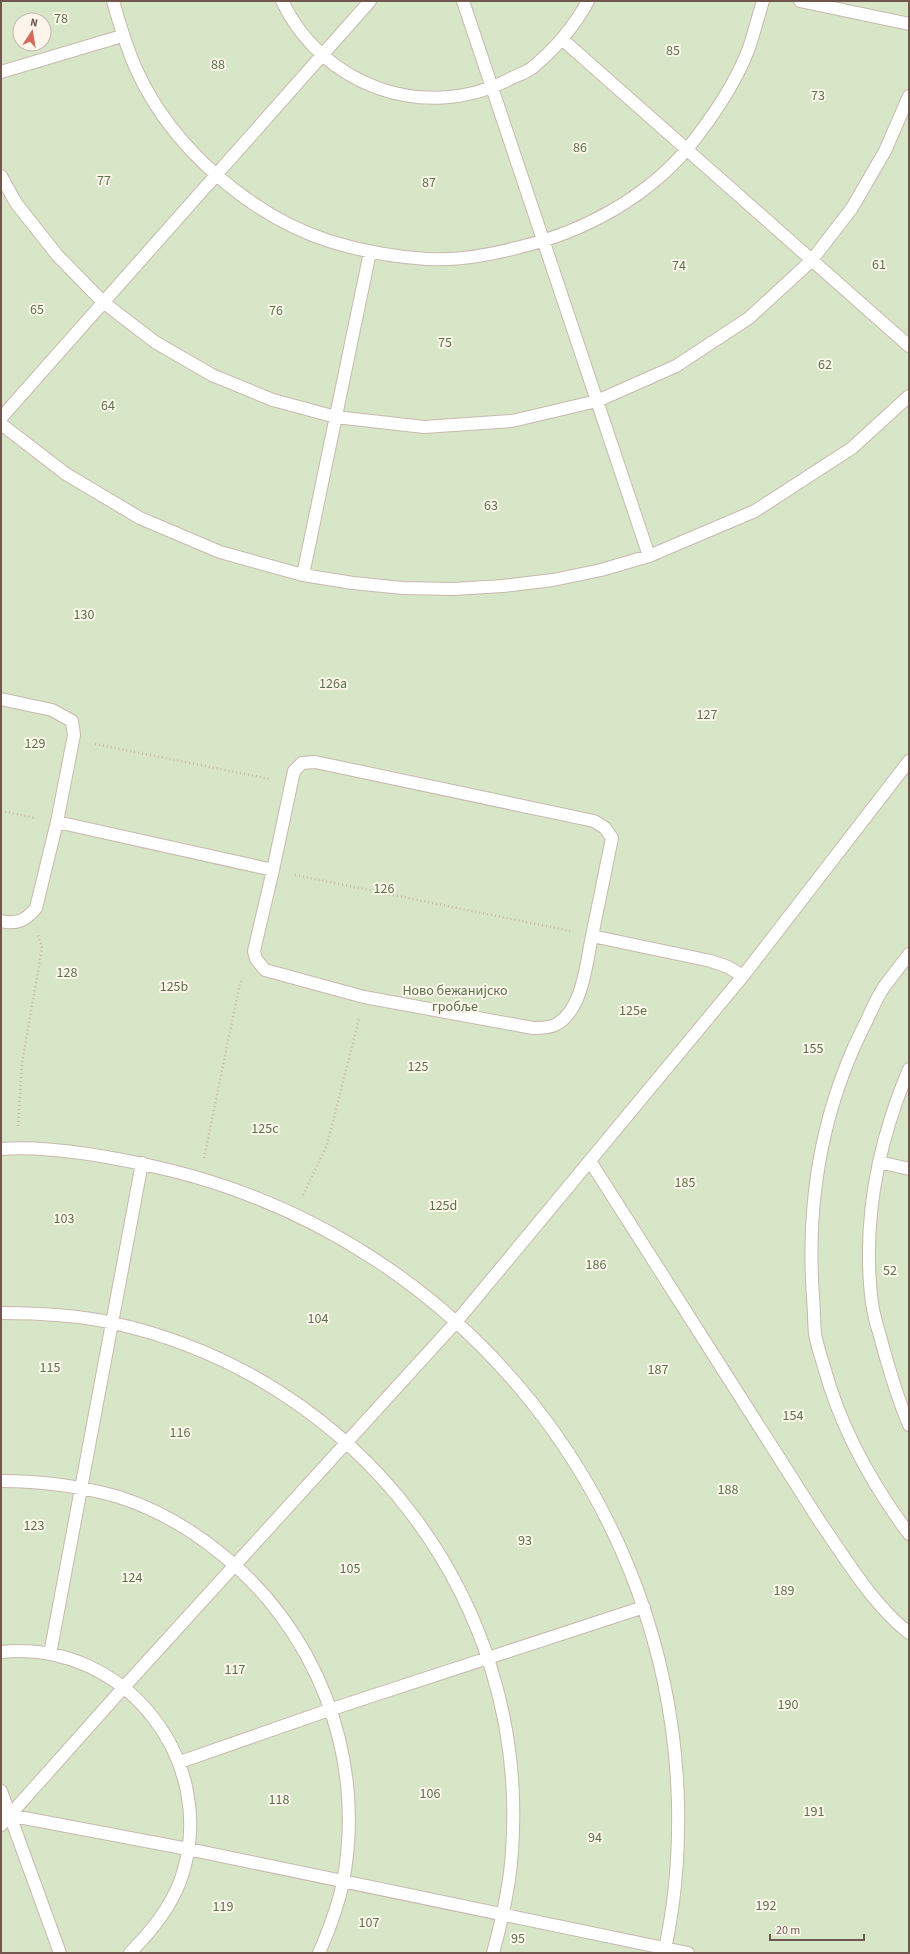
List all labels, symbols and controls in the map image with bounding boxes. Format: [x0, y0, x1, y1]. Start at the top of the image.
park label: 78 [54, 9, 68, 29]
north arrow [12, 12, 52, 52]
text: N [29, 15, 39, 31]
park label: 85 [666, 41, 680, 61]
park label: 88 [211, 55, 225, 75]
park label: 73 [811, 86, 825, 106]
park label: 86 [573, 138, 587, 158]
park label: 77 [97, 171, 111, 191]
park label: 87 [422, 173, 436, 193]
park label: 61 [872, 255, 886, 275]
park label: 74 [672, 256, 686, 276]
park label: 65 [30, 300, 44, 320]
park label: 76 [269, 301, 283, 321]
park label: 75 [438, 333, 452, 353]
park label: 62 [818, 355, 832, 375]
park label: 64 [101, 396, 115, 416]
park label: 63 [484, 496, 498, 516]
park label: 130 [74, 605, 94, 625]
park label: 126a [319, 674, 347, 694]
park label: 127 [697, 705, 717, 725]
park label: 129 [25, 734, 45, 754]
park label: 126 [374, 879, 394, 899]
park label: 128 [57, 963, 77, 983]
park label: 125b [160, 977, 189, 997]
park label: Ново бежанијско гробље [402, 981, 508, 1017]
park label: 125e [619, 1001, 647, 1021]
park label: 155 [803, 1039, 823, 1059]
park label: 125 [408, 1057, 428, 1077]
park label: 125c [251, 1119, 279, 1139]
park label: 185 [675, 1173, 695, 1193]
park label: 125d [429, 1196, 457, 1216]
park label: 103 [54, 1209, 74, 1229]
park label: 186 [586, 1255, 606, 1275]
park label: 52 [883, 1261, 897, 1281]
park label: 104 [308, 1309, 328, 1329]
park label: 115 [40, 1358, 60, 1378]
park label: 187 [648, 1360, 668, 1380]
park label: 154 [783, 1406, 803, 1426]
park label: 116 [170, 1423, 190, 1443]
park label: 188 [718, 1480, 738, 1500]
park label: 123 [24, 1516, 44, 1536]
park label: 93 [518, 1531, 532, 1551]
park label: 105 [340, 1559, 360, 1579]
park label: 124 [122, 1568, 142, 1588]
park label: 189 [774, 1581, 794, 1601]
park label: 117 [225, 1660, 245, 1680]
park label: 190 [778, 1695, 798, 1715]
park label: 106 [420, 1784, 440, 1804]
park label: 118 [269, 1790, 289, 1810]
park label: 191 [804, 1802, 824, 1822]
park label: 94 [588, 1828, 602, 1848]
park label: 192 [756, 1896, 776, 1916]
park label: 119 [213, 1897, 233, 1917]
park label: 107 [359, 1913, 379, 1933]
scale bar [770, 1916, 864, 1942]
text: 20 m [776, 1922, 800, 1939]
park label: 95 [511, 1929, 525, 1949]

